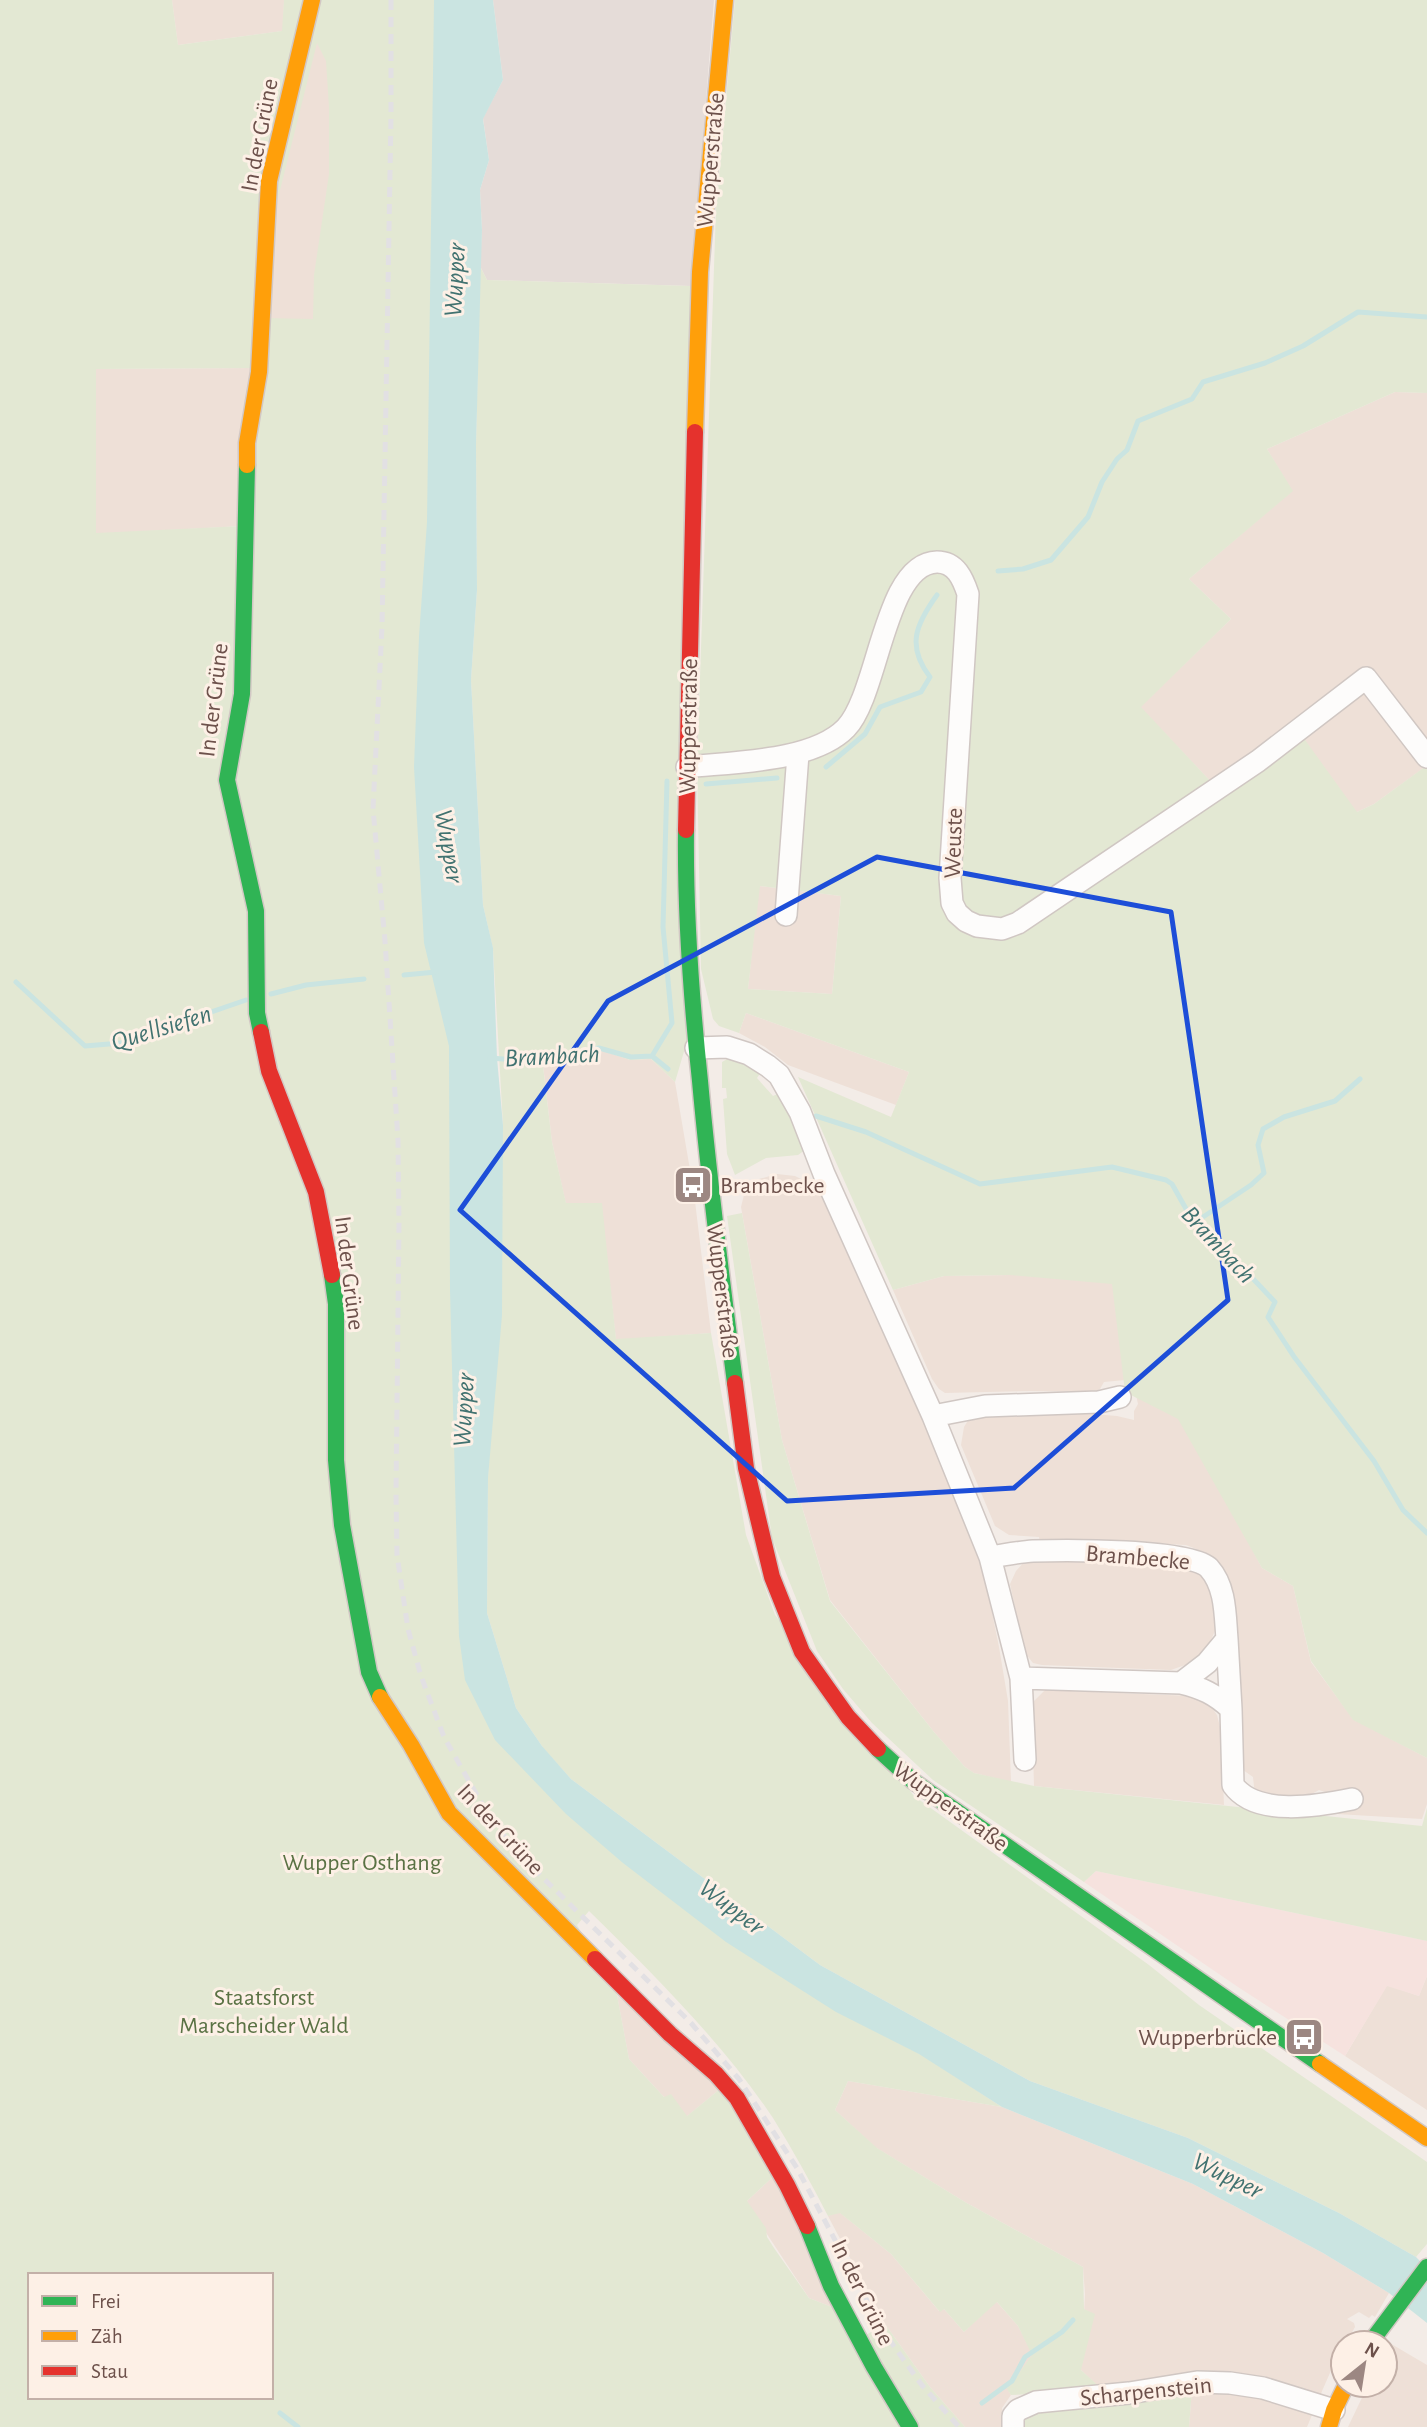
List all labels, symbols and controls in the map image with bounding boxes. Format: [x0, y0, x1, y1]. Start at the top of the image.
street label: In der Grüne [237, 77, 283, 194]
street label: Wupperstraße [693, 92, 729, 228]
water label: Wupper [440, 241, 470, 318]
street label: In der Grüne [195, 642, 233, 759]
street label: Wupperstraße [676, 658, 702, 794]
water label: Wupper [430, 807, 469, 886]
street label: Weuste [941, 807, 967, 879]
water label: Quellsiefen [108, 1000, 214, 1055]
water label: Brambach [504, 1041, 600, 1071]
bus stop icon: Brambecke [672, 1164, 714, 1206]
place label: Brambecke [720, 1174, 824, 1198]
water label: Brambach [1176, 1201, 1260, 1288]
street label: In der Grüne [330, 1215, 368, 1332]
street label: Wupperstraße [702, 1223, 742, 1360]
water label: Wupper [449, 1371, 479, 1448]
street label: Brambecke [1085, 1541, 1191, 1575]
street label: Wupperstraße [889, 1757, 1012, 1856]
street label: In der Grüne [452, 1779, 548, 1880]
park label: Wupper Osthang [283, 1851, 442, 1875]
water label: Wupper [694, 1874, 770, 1940]
park label: Staatsforst Marscheider Wald [179, 1986, 349, 2038]
bus stop icon: Wupperbrücke [1283, 2016, 1325, 2058]
place label: Wupperbrücke [1138, 2026, 1277, 2050]
water label: Wupper [1189, 2148, 1268, 2204]
street label: In der Grüne [826, 2236, 898, 2349]
legend [28, 2273, 273, 2399]
text: Frei [91, 2291, 121, 2312]
text: Zäh [91, 2326, 123, 2347]
north arrow [1329, 2329, 1399, 2399]
text: N [1361, 2339, 1382, 2362]
text: Stau [91, 2361, 128, 2382]
street label: Scharpenstein [1079, 2373, 1213, 2411]

